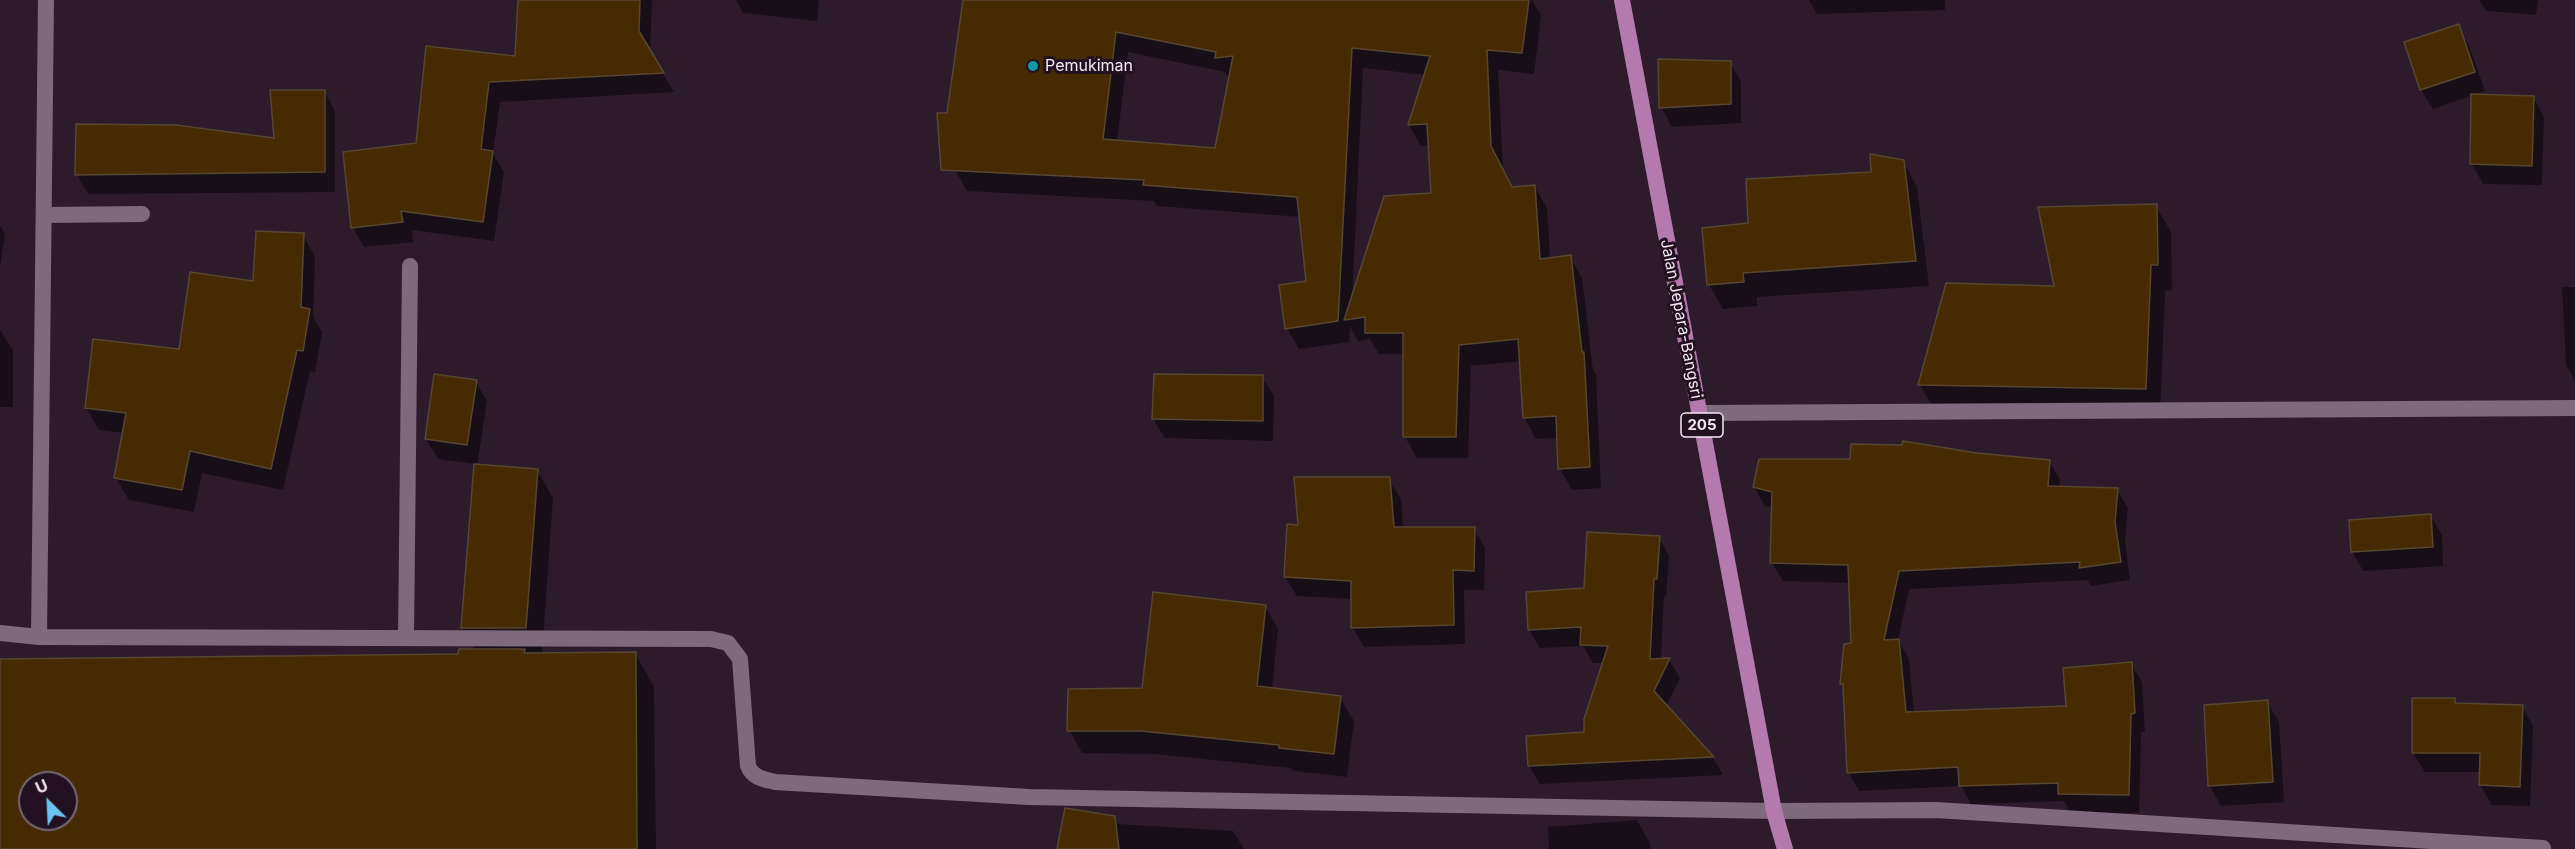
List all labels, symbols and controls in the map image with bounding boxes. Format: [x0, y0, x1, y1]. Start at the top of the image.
place label: Pemukiman [1045, 56, 1133, 76]
marker: Pemukiman [1026, 59, 1040, 73]
street label: Jalan Jepara-Bangsri [1656, 238, 1706, 400]
road number: 205 [1681, 413, 1723, 437]
north arrow [18, 771, 78, 831]
text: U [32, 775, 51, 798]

